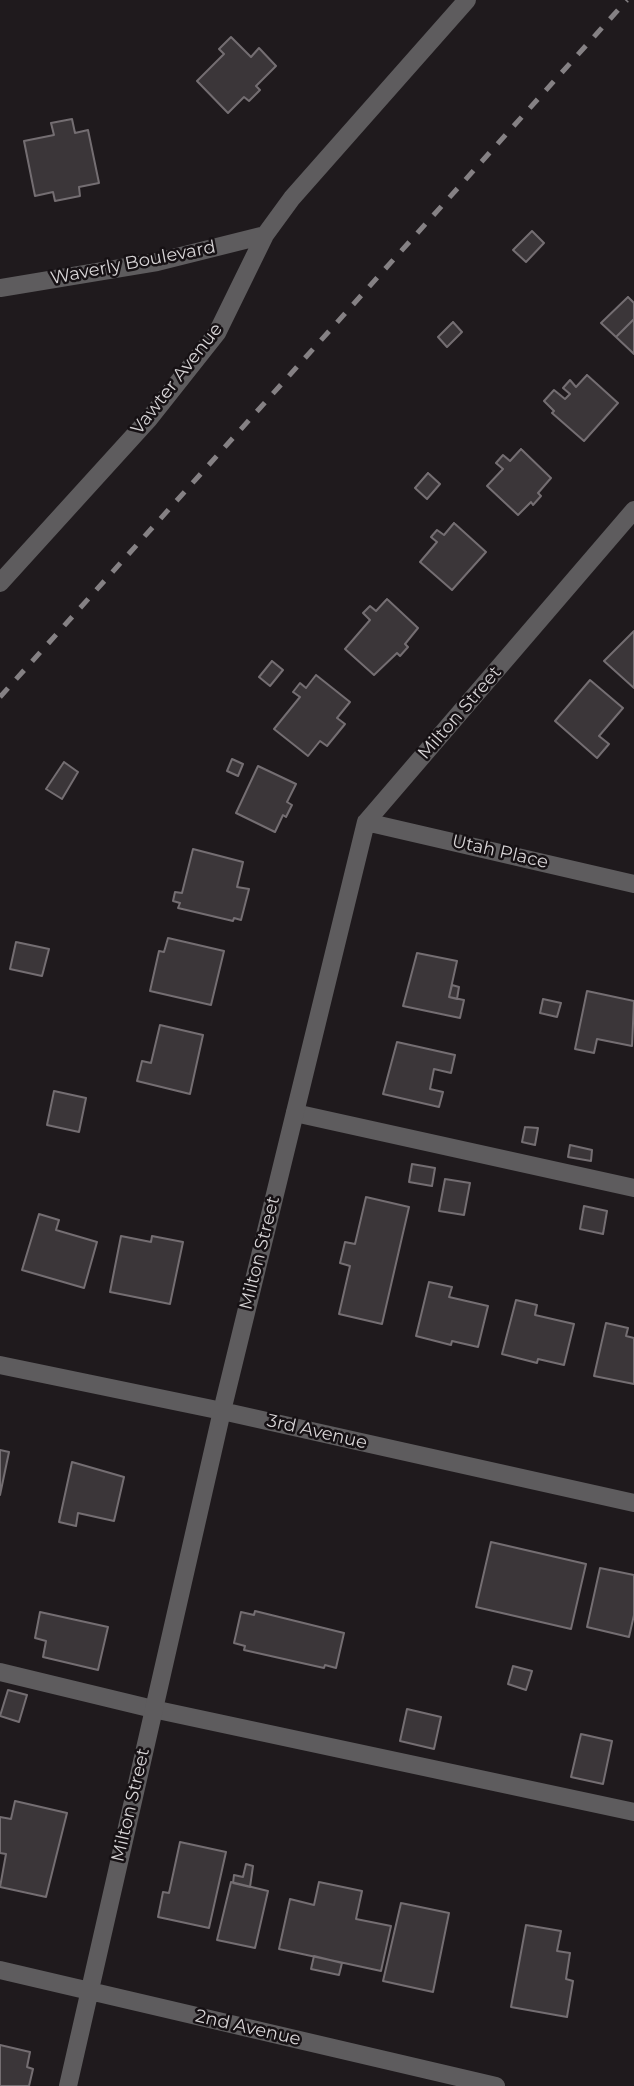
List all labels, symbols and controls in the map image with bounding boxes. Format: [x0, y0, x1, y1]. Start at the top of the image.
street label: Waverly Boulevard [49, 236, 217, 290]
street label: Vawter Avenue [127, 319, 227, 439]
street label: Milton Street [414, 662, 506, 764]
street label: Utah Place [450, 830, 550, 874]
street label: Milton Street [235, 1194, 285, 1312]
street label: 3rd Avenue [265, 1410, 369, 1454]
street label: Milton Street [107, 1746, 155, 1864]
street label: 2nd Avenue [193, 2005, 303, 2051]

